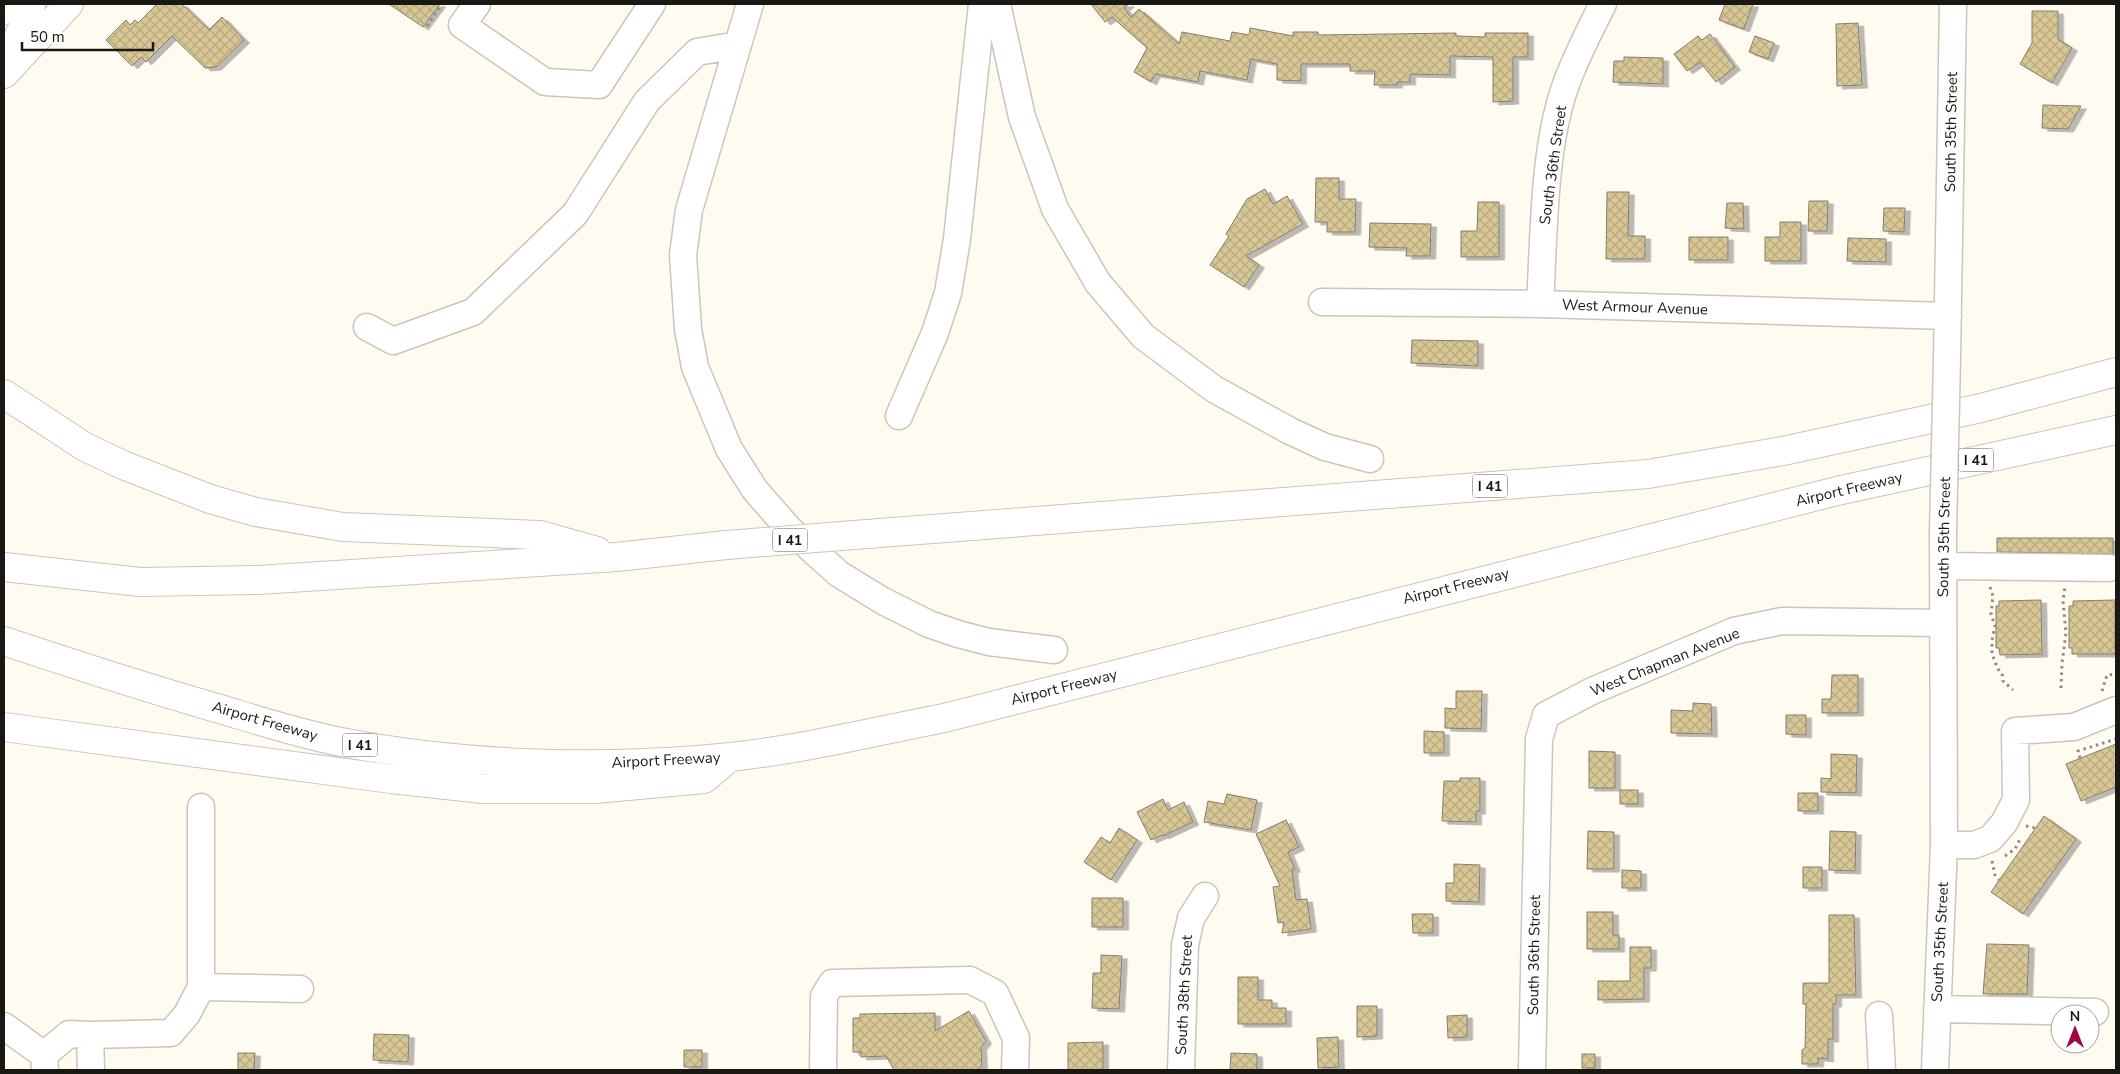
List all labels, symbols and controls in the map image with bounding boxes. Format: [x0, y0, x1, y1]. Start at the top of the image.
scale bar [22, 20, 154, 52]
text: 50 m [30, 27, 65, 47]
street label: South 35th Street [1940, 71, 1962, 192]
street label: South 36th Street [1535, 103, 1571, 226]
street label: West Armour Avenue [1562, 294, 1708, 320]
road number: I 41 [1958, 448, 1994, 472]
street label: Airport Freeway [1794, 467, 1905, 511]
road number: I 41 [1472, 474, 1508, 498]
street label: South 35th Street [1933, 476, 1955, 597]
road number: I 41 [772, 528, 808, 552]
street label: Airport Freeway [1401, 563, 1512, 609]
street label: West Chapman Avenue [1587, 623, 1743, 701]
street label: Airport Freeway [1009, 664, 1120, 710]
street label: Airport Freeway [210, 696, 320, 746]
road number: I 41 [342, 734, 378, 756]
street label: Airport Freeway [611, 747, 721, 773]
street label: South 35th Street [1927, 881, 1953, 1003]
street label: South 36th Street [1523, 894, 1545, 1015]
street label: South 38th Street [1171, 934, 1197, 1056]
north arrow [2050, 1004, 2100, 1054]
text: N [2070, 1007, 2080, 1026]

